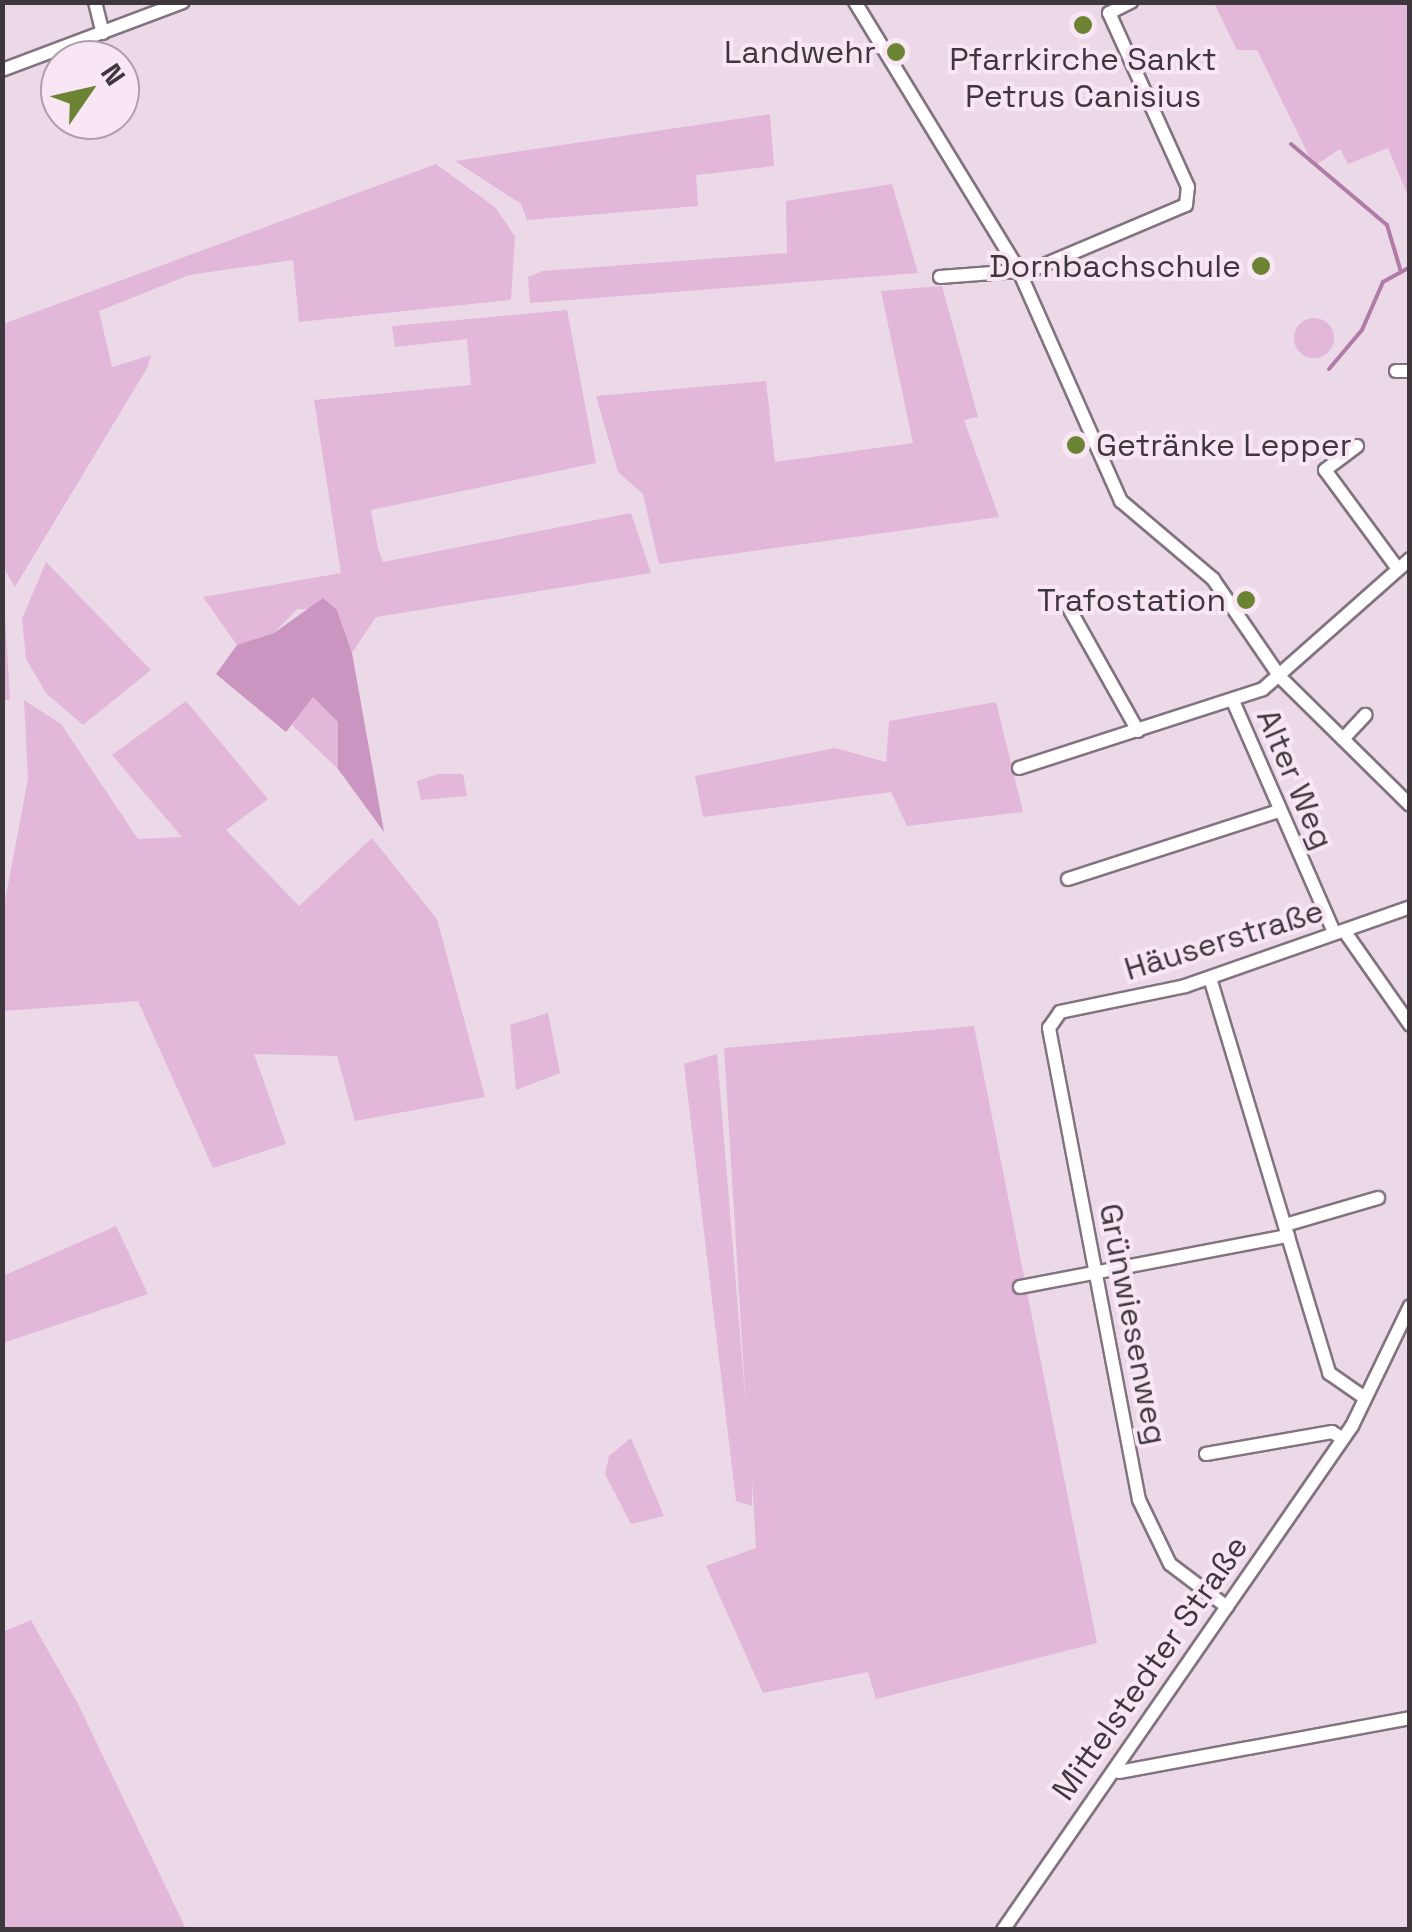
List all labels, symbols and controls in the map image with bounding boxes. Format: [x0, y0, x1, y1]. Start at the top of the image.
marker: Pfarrkirche Sankt Petrus Canisius [1072, 14, 1094, 36]
place label: Landwehr [724, 33, 876, 71]
north arrow [40, 40, 140, 140]
marker: Landwehr [885, 41, 907, 63]
place label: Pfarrkirche Sankt Petrus Canisius [949, 41, 1217, 116]
text: N [93, 56, 133, 92]
place label: Dornbachschule [989, 247, 1241, 285]
marker: Dornbachschule [1250, 255, 1272, 277]
place label: Getränke Lepper [1096, 426, 1352, 464]
marker: Getränke Lepper [1065, 434, 1087, 456]
place label: Trafostation [1037, 581, 1226, 619]
marker: Trafostation [1235, 589, 1257, 611]
street label: Alter Weg [1248, 703, 1342, 855]
street label: Häuserstraße [1120, 891, 1328, 989]
street label: Grünwiesenweg [1091, 1200, 1175, 1448]
street label: Mittelstedter Straße [1044, 1528, 1256, 1808]

